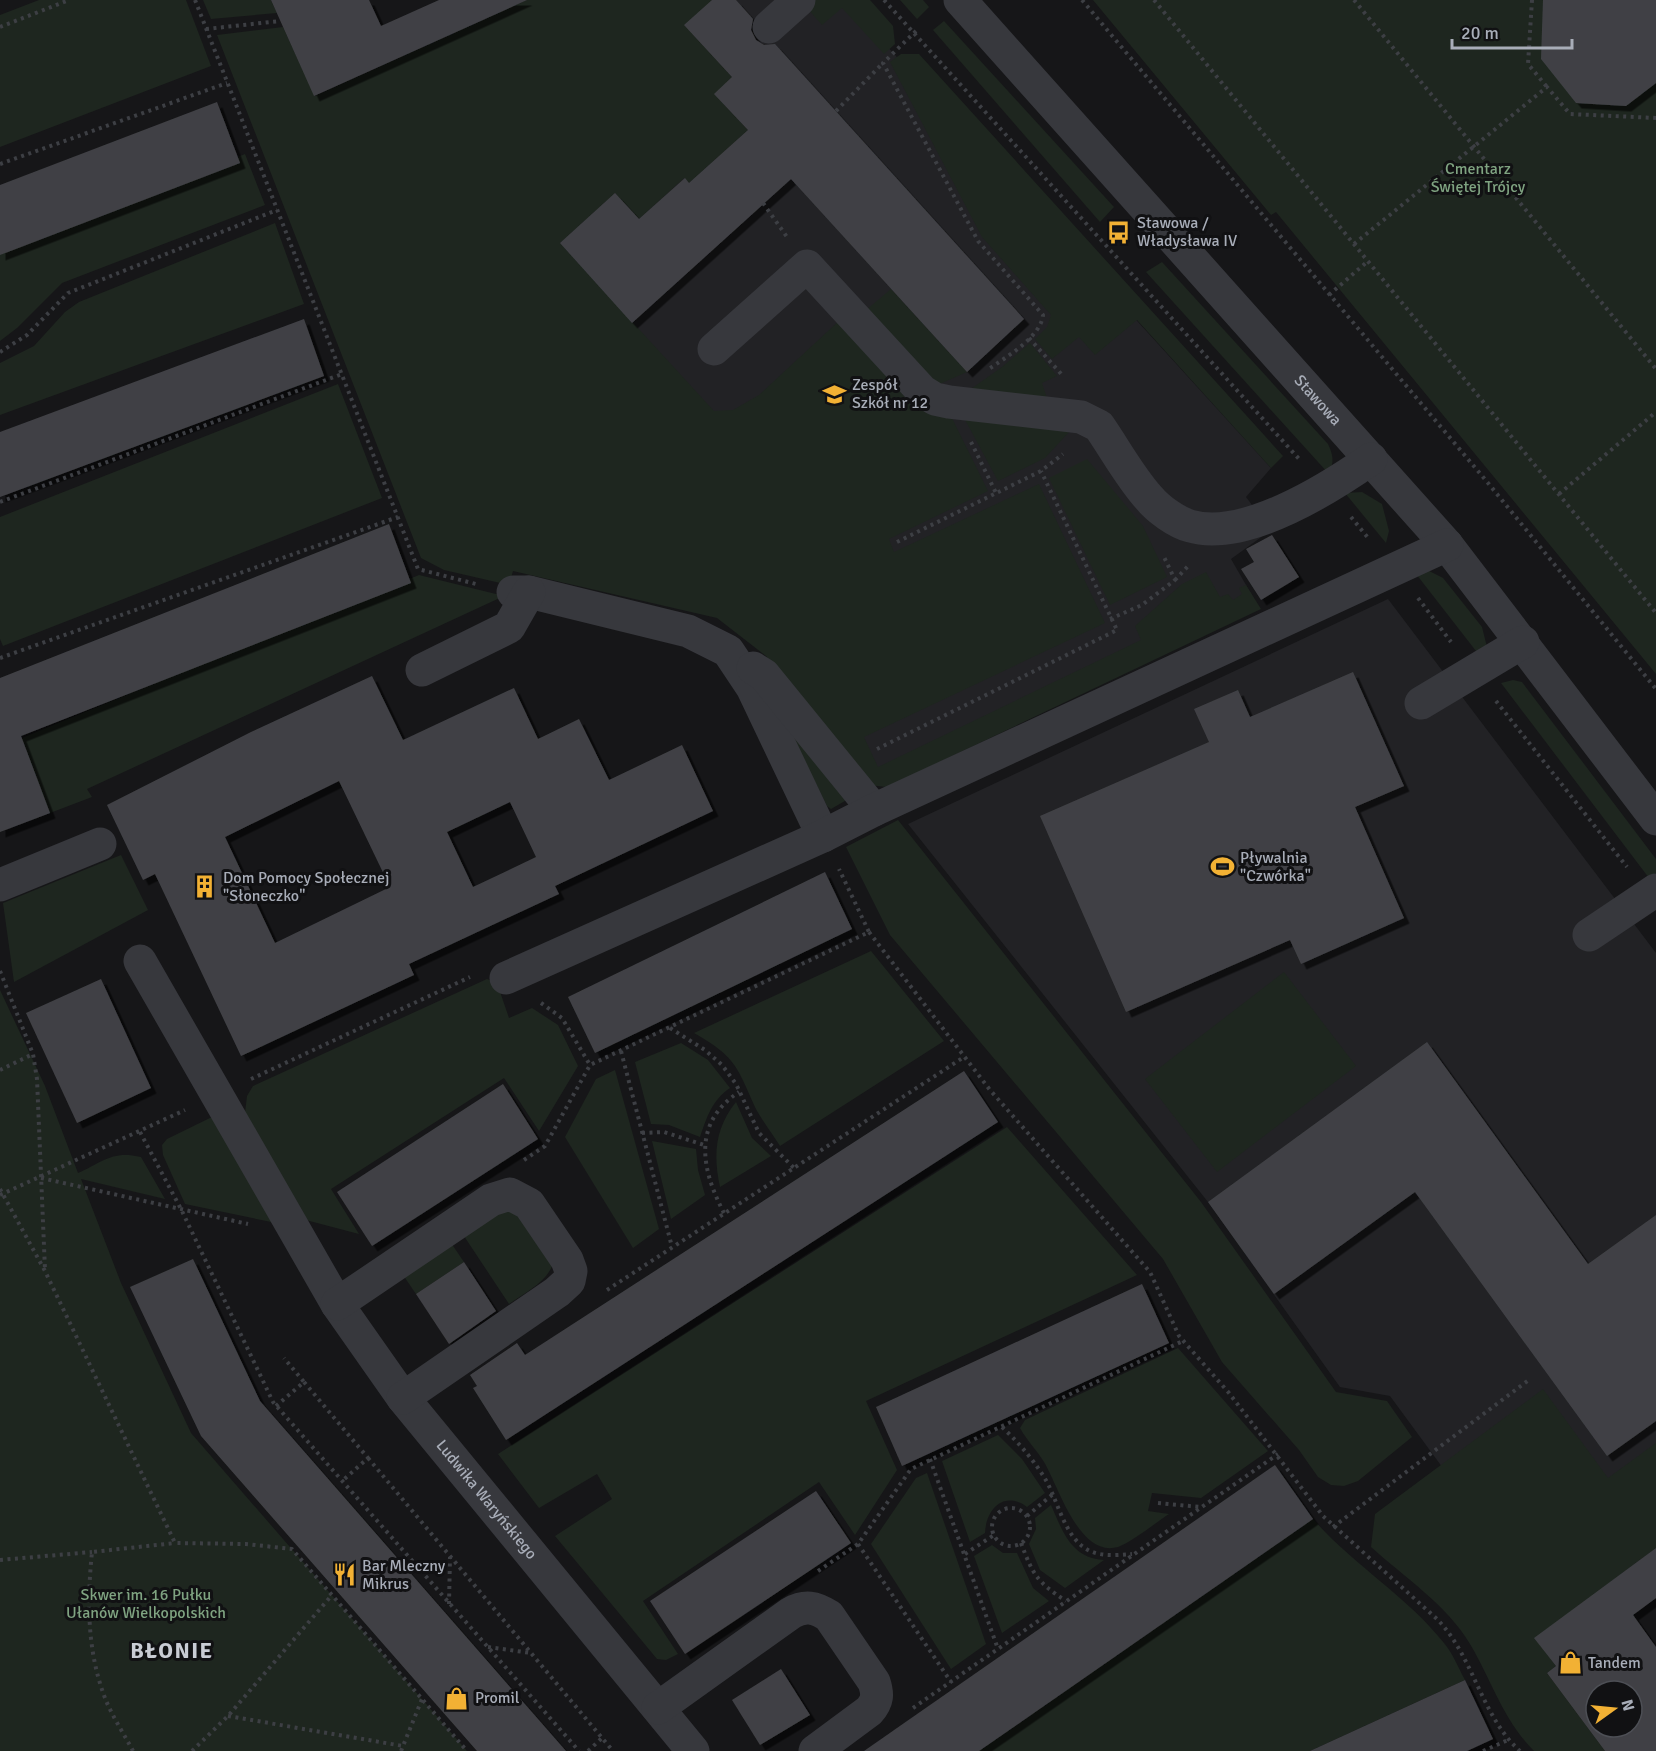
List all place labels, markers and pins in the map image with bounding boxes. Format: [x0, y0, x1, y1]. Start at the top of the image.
place label: Stawowa / Władysława IV [1137, 213, 1237, 251]
bus stop icon: Stawowa / Władysława IV [1106, 219, 1132, 245]
place label: Zespół Szkół nr 12 [852, 375, 928, 413]
school or university icon: Zespół Szkół nr 12 [821, 381, 847, 407]
place label: Pływalnia "Czwórka" [1240, 848, 1311, 886]
sports icon: Pływalnia "Czwórka" [1209, 854, 1235, 880]
place label: Dom Pomocy Społecznej "Słoneczko" [223, 868, 389, 906]
building icon: Dom Pomocy Społecznej "Słoneczko" [192, 874, 218, 900]
place label: Bar Mleczny Mikrus [362, 1556, 446, 1594]
restaurant icon: Bar Mleczny Mikrus [331, 1562, 357, 1588]
shop icon: Tandem [1557, 1650, 1583, 1676]
place label: Tandem [1588, 1653, 1641, 1673]
shop icon: Promil [444, 1685, 470, 1711]
place label: Promil [475, 1688, 520, 1708]

